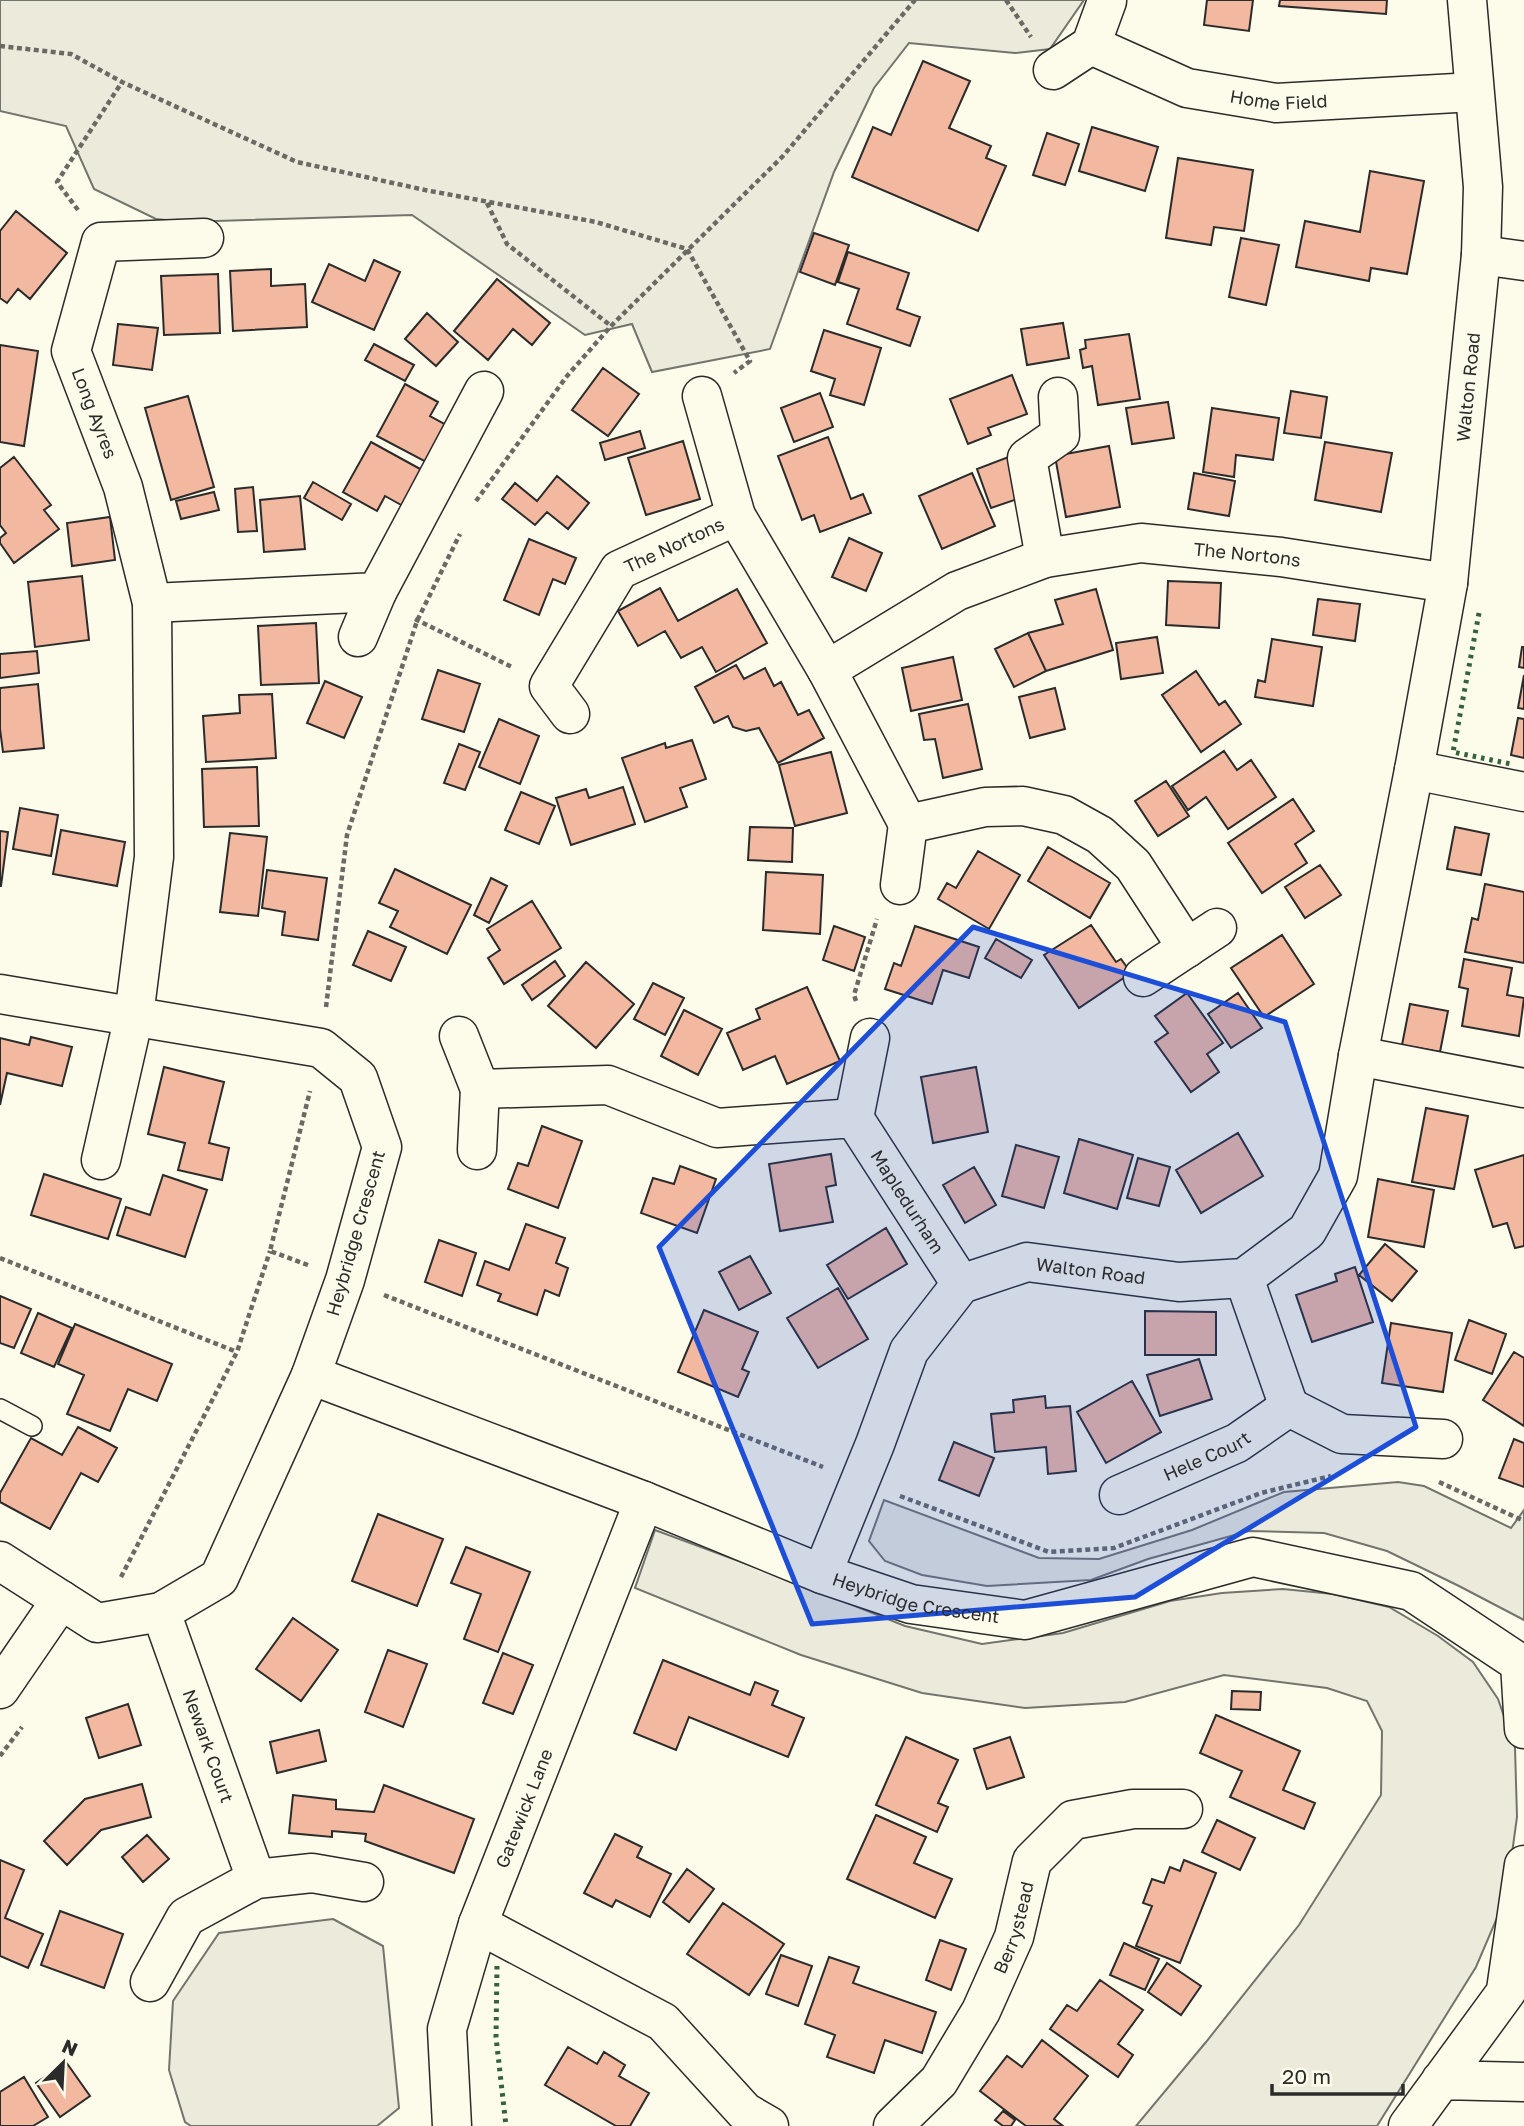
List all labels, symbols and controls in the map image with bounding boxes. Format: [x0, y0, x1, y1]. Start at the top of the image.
street label: Home Field [1228, 84, 1328, 115]
street label: Walton Road [1451, 331, 1484, 443]
street label: Long Ayres [68, 365, 122, 461]
street label: The Nortons [620, 512, 727, 577]
street label: The Nortons [1193, 537, 1302, 571]
street label: Mapledurham [866, 1146, 949, 1257]
street label: Heybridge Crescent [321, 1148, 389, 1318]
street label: Walton Road [1035, 1252, 1147, 1288]
street label: Hele Court [1160, 1426, 1254, 1485]
street label: Heybridge Crescent [830, 1567, 1001, 1627]
street label: Newark Court [178, 1686, 239, 1805]
street label: Gatewick Lane [490, 1745, 557, 1871]
street label: Berrystead [988, 1879, 1038, 1977]
north arrow [28, 2028, 98, 2098]
text: N [59, 2034, 81, 2060]
scale bar [1272, 2052, 1403, 2096]
text: 20 m [1282, 2063, 1331, 2089]

